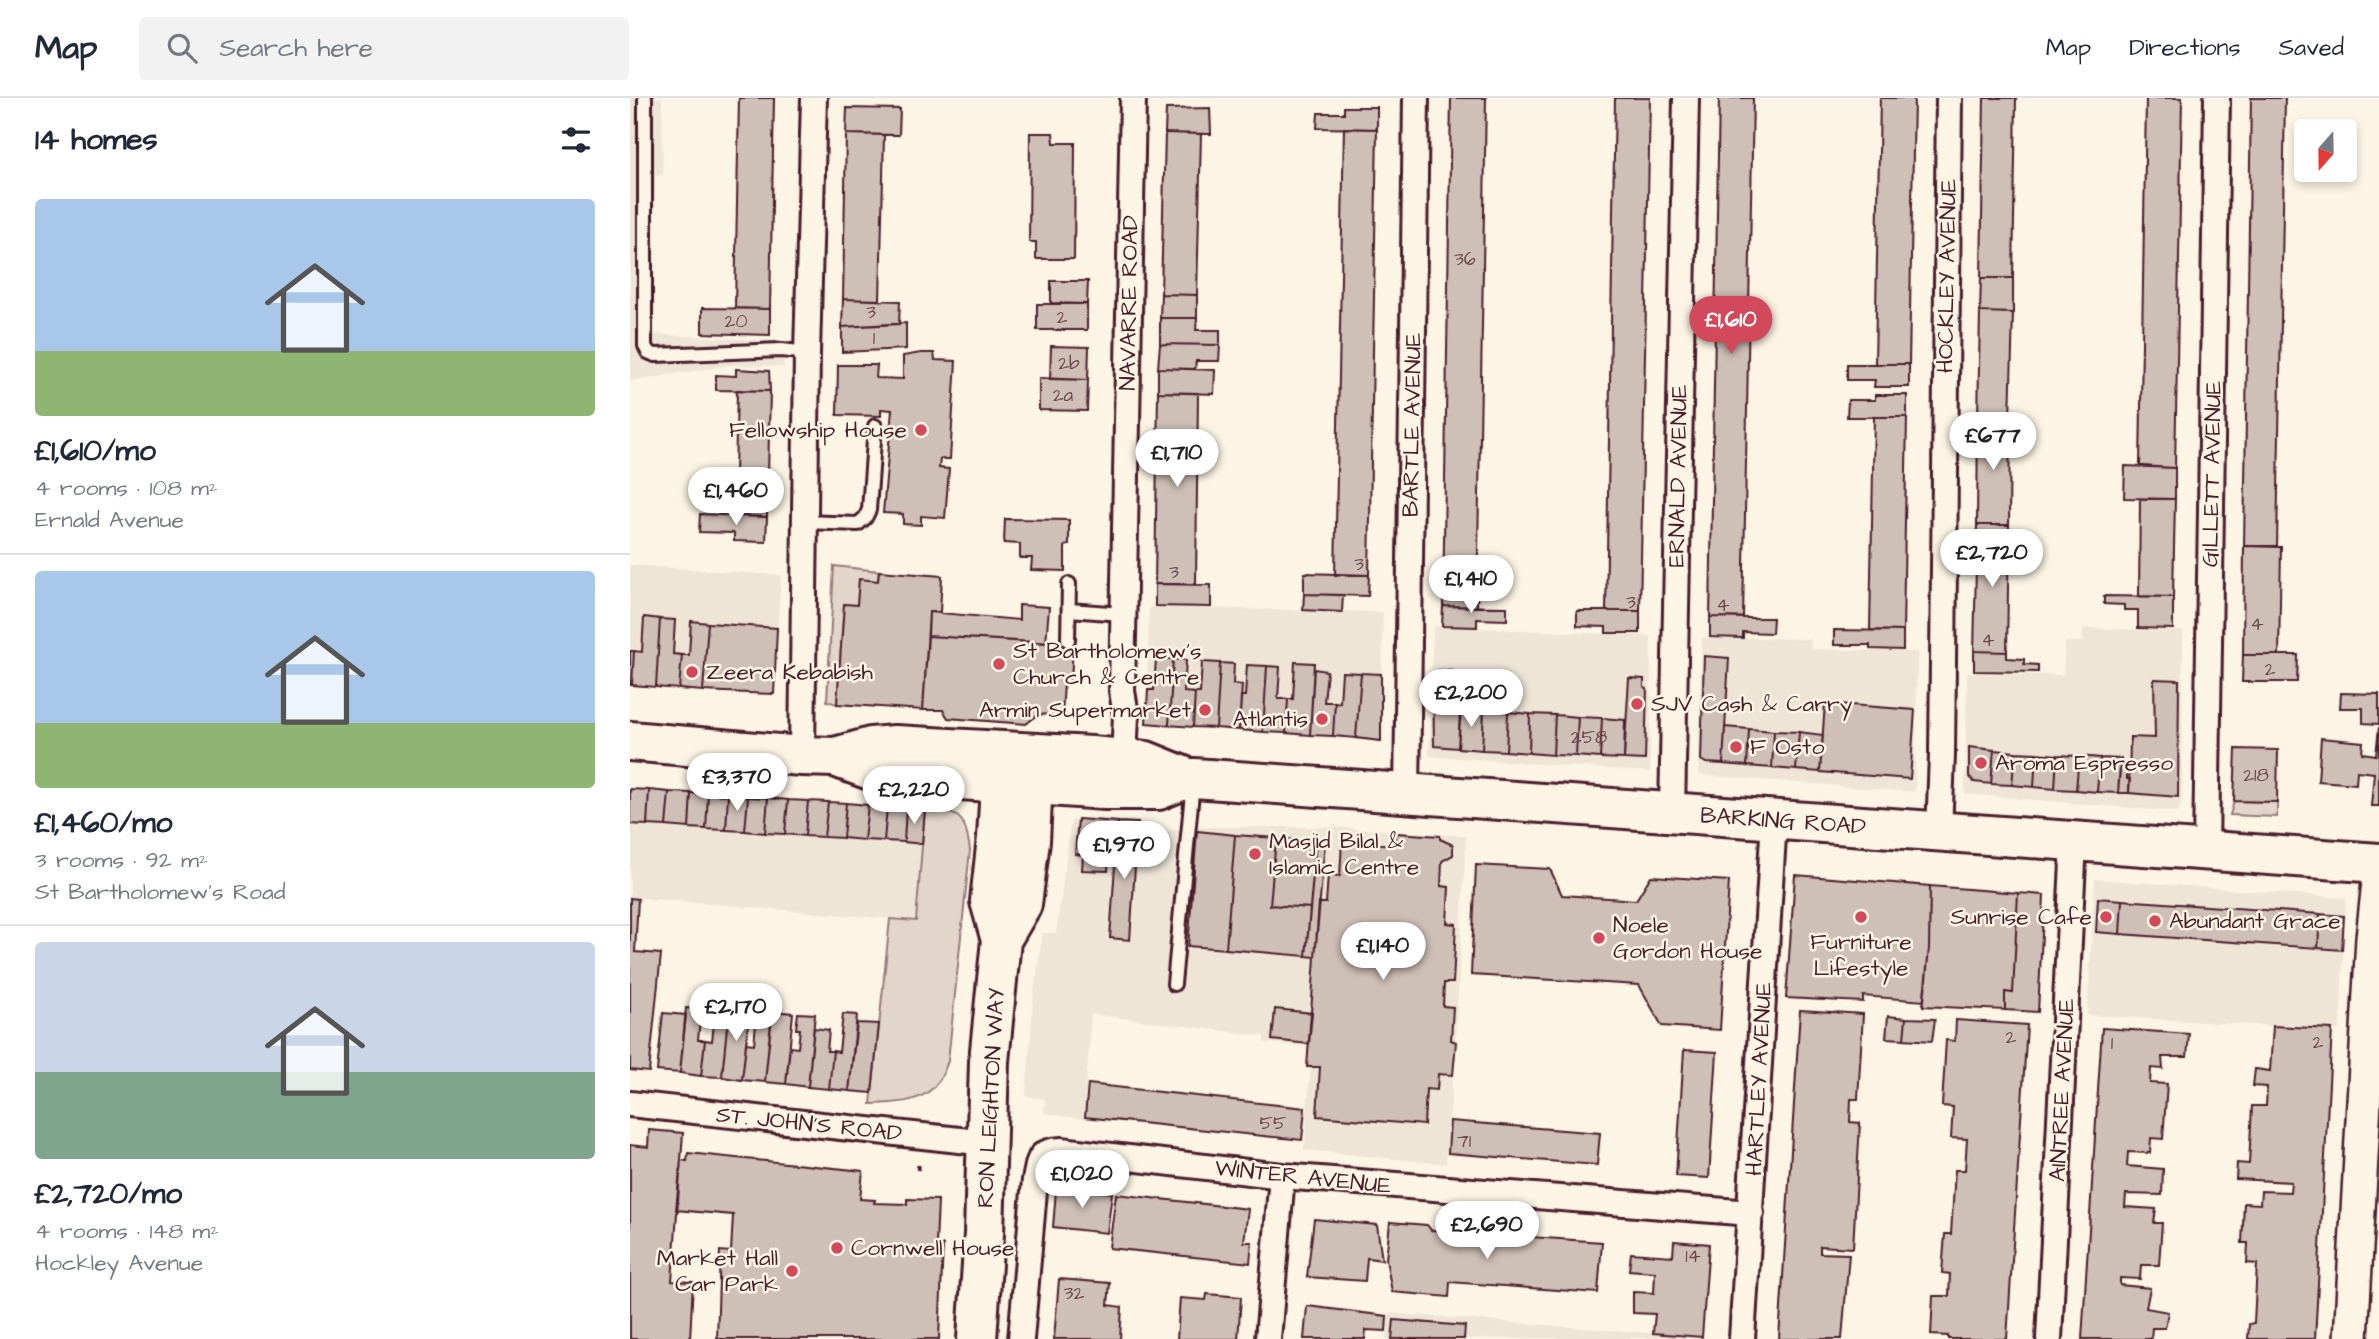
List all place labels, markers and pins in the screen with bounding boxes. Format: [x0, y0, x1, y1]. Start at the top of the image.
pin: £1,610 [1674, 296, 1788, 356]
pin: £677 [1952, 412, 2034, 472]
place label: Fellowship House [729, 414, 907, 446]
marker: Fellowship House [913, 422, 929, 438]
pin: £1,710 [1120, 430, 1234, 489]
pin: £1,460 [679, 468, 793, 527]
pin: £2,720 [1935, 530, 2049, 589]
pin: £1,410 [1414, 556, 1528, 615]
place label: St Bartholomew's Church & Centre [1013, 635, 1201, 693]
place label: Zeera Kebabish [706, 656, 873, 688]
marker: St Bartholomew's Church & Centre [991, 656, 1007, 672]
marker: Zeera Kebabish [684, 664, 700, 680]
pin: £2,200 [1414, 670, 1528, 729]
place label: SJV Cash & Carry [1651, 688, 1853, 721]
place label: Armin Supermarket [979, 694, 1192, 726]
marker: SJV Cash & Carry [1629, 696, 1645, 712]
marker: Armin Supermarket [1197, 702, 1213, 718]
place label: Atlantis [1233, 703, 1308, 735]
marker: Atlantis [1314, 711, 1330, 727]
place label: F Osto [1750, 731, 1824, 763]
marker: F Osto [1728, 739, 1744, 755]
place label: Aroma Espresso [1995, 747, 2173, 779]
pin: £3,370 [680, 754, 794, 813]
marker: Aroma Espresso [1973, 755, 1989, 771]
pin: £2,220 [857, 766, 971, 826]
pin: £1,970 [1067, 822, 1181, 881]
place label: Masjid Bilal & Islamic Centre [1269, 825, 1419, 883]
marker: Masjid Bilal & Islamic Centre [1247, 846, 1263, 862]
place label: Sunrise Cafe [1951, 901, 2092, 933]
place label: Abundant Grace [2169, 905, 2341, 937]
place label: Noele Gordon House [1613, 909, 1763, 967]
marker: Furniture Lifestyle [1853, 909, 1869, 925]
marker: Sunrise Cafe [2098, 909, 2114, 925]
marker: Abundant Grace [2147, 913, 2163, 929]
pin: £1,140 [1326, 922, 1440, 982]
place label: Furniture Lifestyle [1810, 926, 1912, 985]
marker: Noele Gordon House [1591, 930, 1607, 946]
pin: £2,170 [679, 984, 793, 1043]
pin: £1,020 [1025, 1150, 1139, 1210]
pin: £2,690 [1430, 1202, 1544, 1261]
place label: Cornwell House [851, 1232, 1014, 1264]
marker: Cornwell House [829, 1240, 845, 1256]
place label: Market Hall Car Park [657, 1242, 778, 1300]
marker: Market Hall Car Park [784, 1263, 800, 1279]

